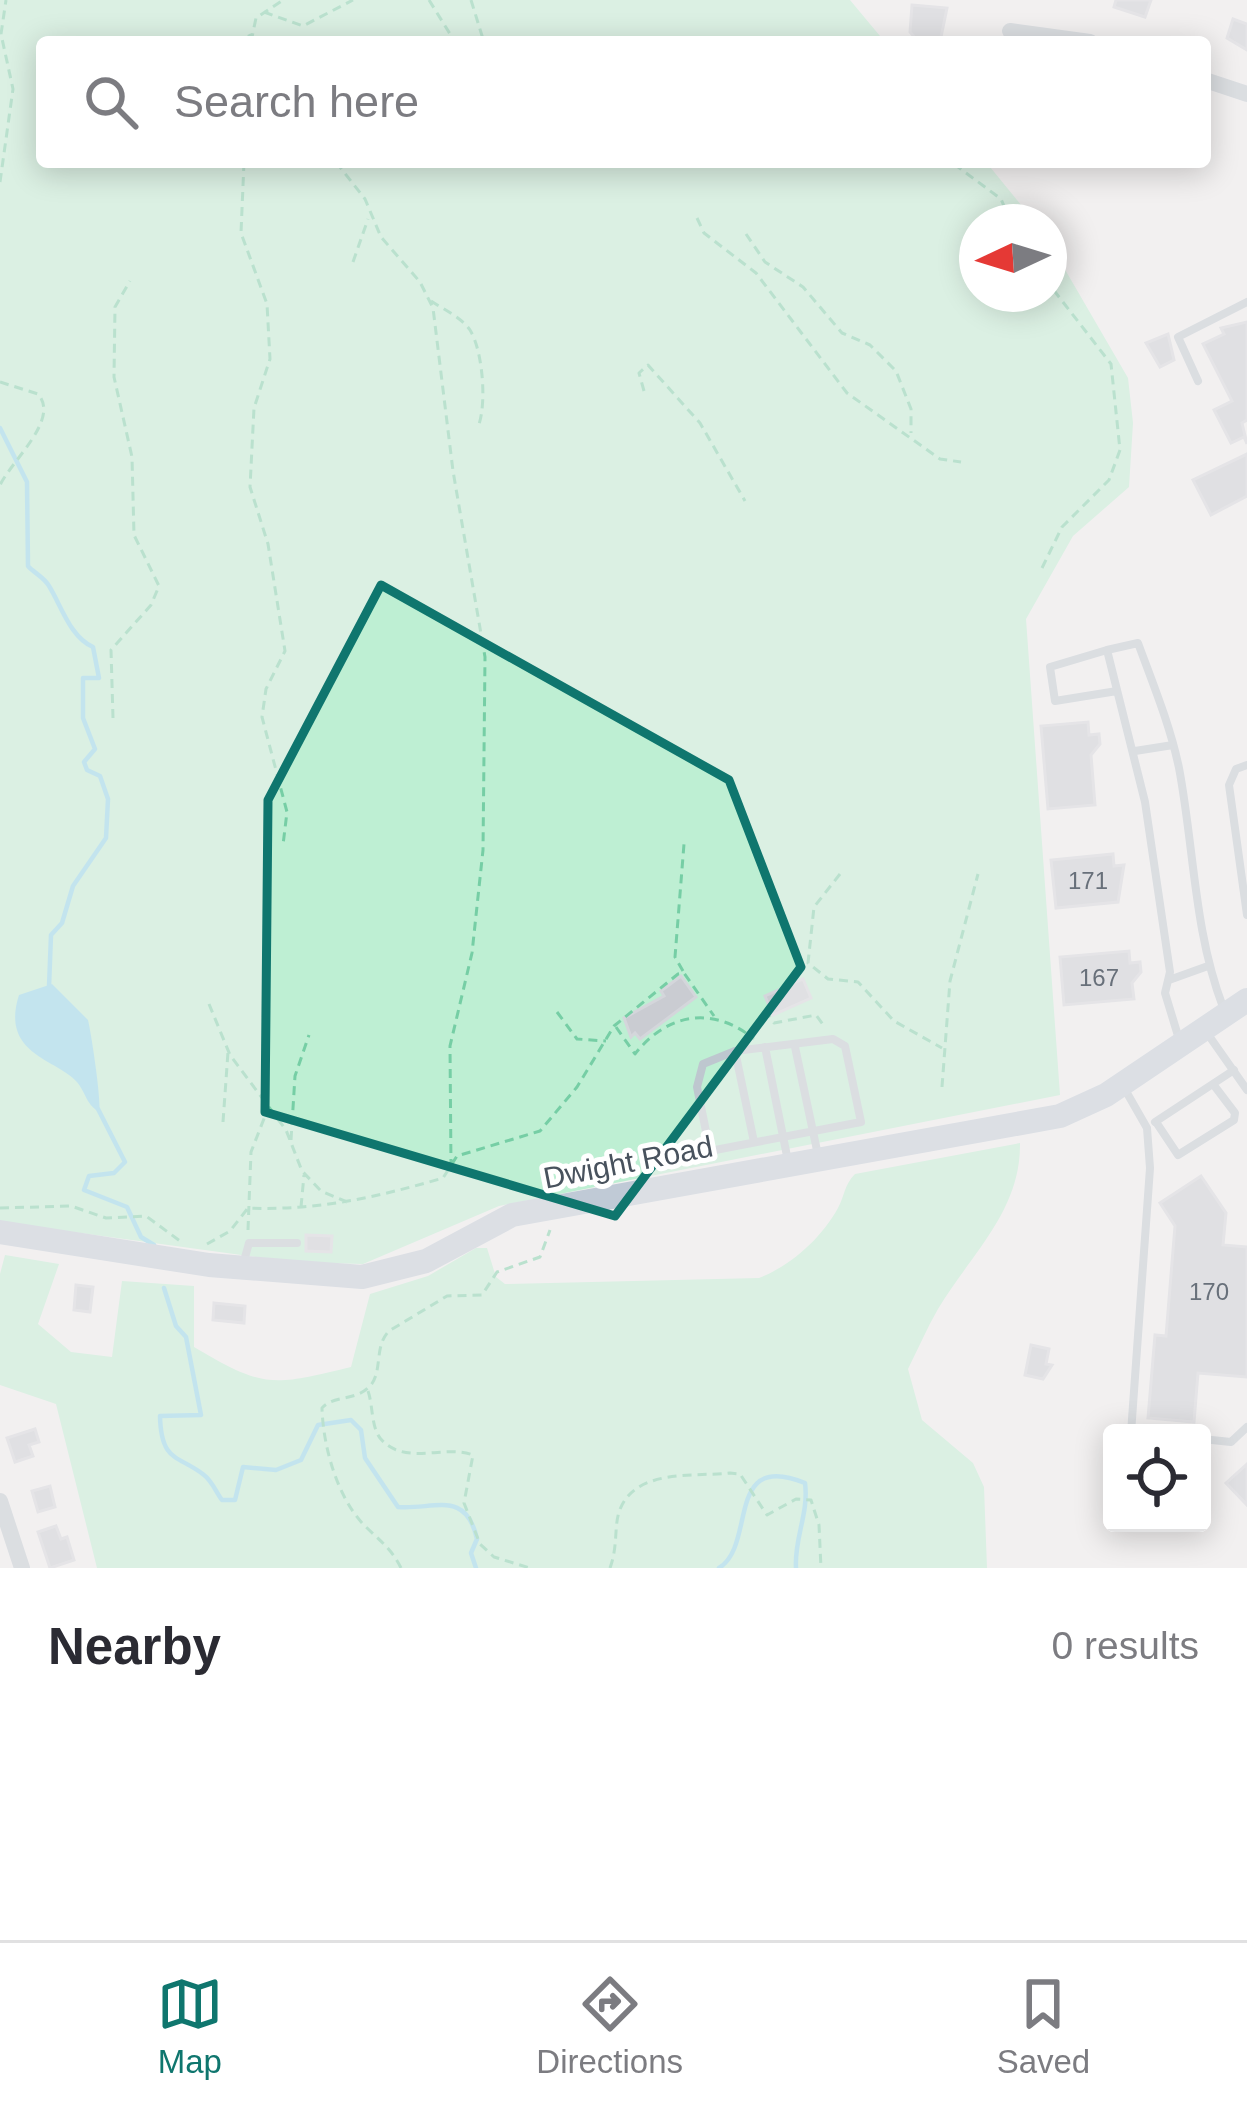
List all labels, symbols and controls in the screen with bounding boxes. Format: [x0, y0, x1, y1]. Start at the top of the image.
search box [36, 36, 1211, 168]
icon: search [78, 69, 144, 135]
text: Search here [174, 76, 419, 127]
north arrow [959, 204, 1067, 312]
house number: 171 [1068, 867, 1108, 894]
house number: 167 [1079, 964, 1119, 991]
street label: Dwight Road [541, 1129, 715, 1195]
house number: 170 [1189, 1278, 1229, 1305]
map controls [1103, 1424, 1211, 1532]
button: locate [1103, 1424, 1211, 1532]
text: Nearby [48, 1618, 221, 1675]
text: 0 results [1052, 1624, 1199, 1667]
tab: Map [157, 1971, 223, 2081]
tab: Directions [536, 1971, 683, 2081]
tab: Saved [997, 1971, 1090, 2081]

